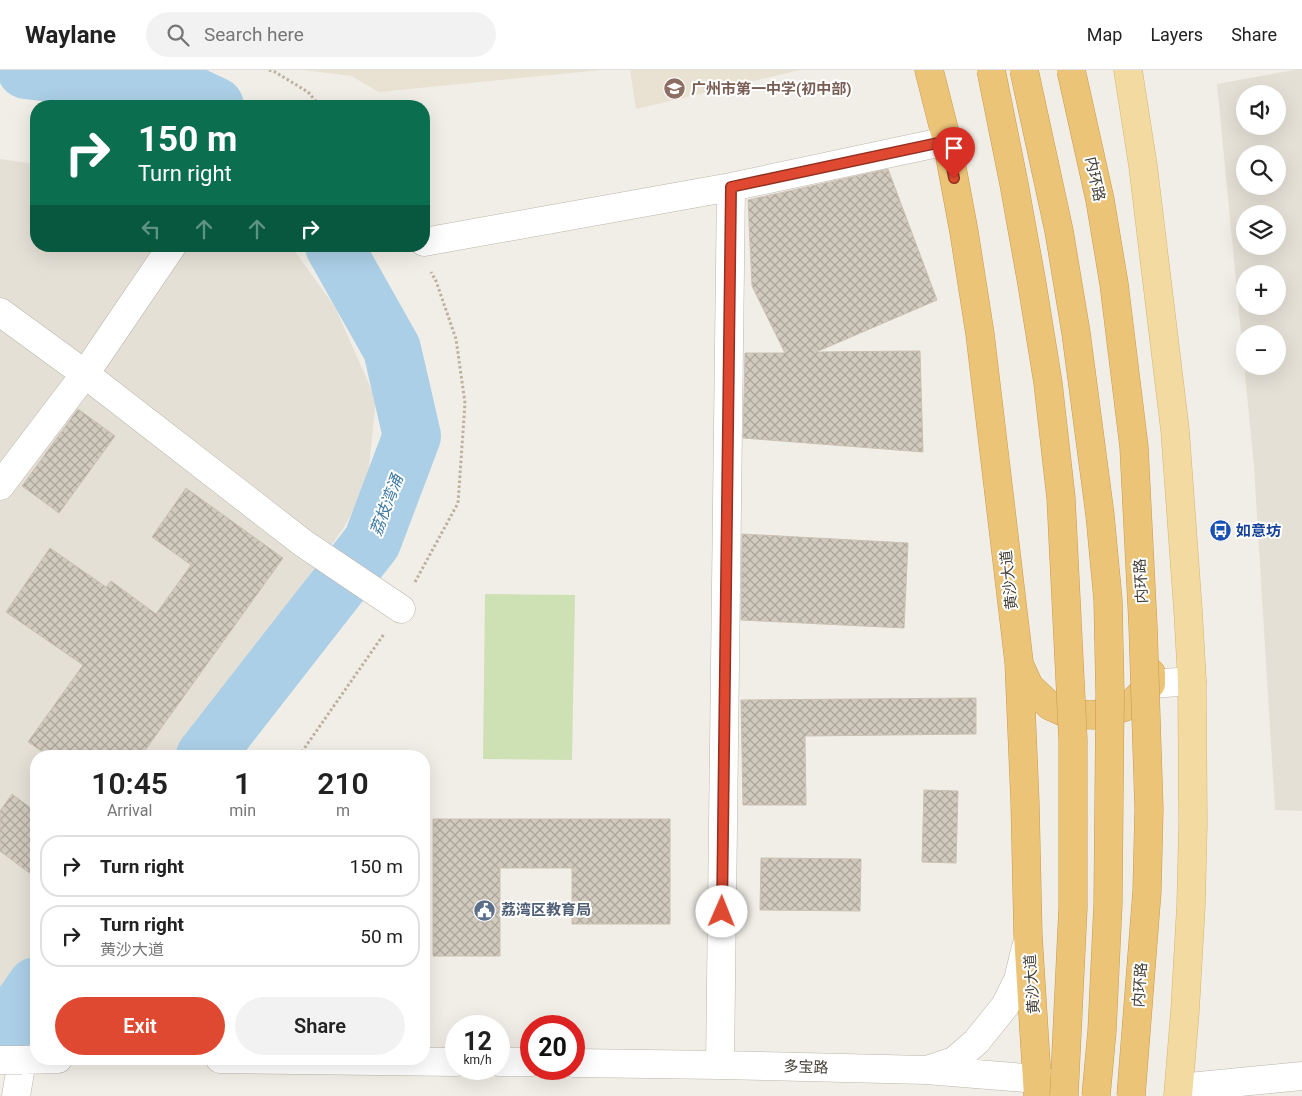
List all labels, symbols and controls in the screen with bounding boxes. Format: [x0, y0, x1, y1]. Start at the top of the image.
search box [146, 12, 496, 57]
text: Waylane [25, 21, 116, 49]
icon: search [164, 21, 192, 49]
text: Search here [204, 23, 304, 46]
text: Map [1087, 24, 1122, 45]
text: Layers [1150, 24, 1203, 45]
text: Share [1231, 24, 1277, 45]
school or university icon: 广州市第一中学(初中部) [663, 77, 687, 101]
place label: 广州市第一中学(初中部) [691, 80, 852, 98]
map controls [1236, 85, 1286, 375]
button: sound [1236, 85, 1286, 135]
text: 150 m [138, 119, 237, 160]
icon: right [55, 120, 120, 185]
pin [933, 127, 975, 178]
icon: arrive [940, 134, 968, 162]
button: search [1236, 145, 1286, 195]
street label: 内环路 [1082, 155, 1108, 203]
text: Turn right [138, 161, 232, 186]
button: layers [1236, 205, 1286, 255]
icon: left [137, 215, 165, 243]
icon: ahead [190, 215, 218, 243]
icon: ahead [243, 215, 271, 243]
icon: right [296, 215, 324, 243]
button: + [1236, 265, 1286, 315]
button: − [1236, 325, 1286, 375]
water label: 荔枝湾涌 [366, 470, 408, 538]
bus stop icon: 如意坊 [1208, 519, 1232, 543]
place label: 如意坊 [1236, 522, 1281, 540]
street label: 黄沙大道 [997, 549, 1021, 611]
street label: 内环路 [1131, 558, 1151, 604]
text: 10:45 [91, 766, 168, 801]
text: 1 [234, 766, 251, 801]
text: 210 [317, 766, 369, 801]
text: Arrival [107, 801, 152, 820]
text: min [229, 801, 256, 820]
text: m [336, 801, 350, 820]
icon: right [57, 852, 85, 880]
text: Turn right [100, 855, 184, 878]
text: 150 m [350, 855, 403, 878]
position arrow [695, 885, 747, 937]
public building icon: 荔湾区教育局 [473, 898, 497, 922]
place label: 荔湾区教育局 [501, 901, 591, 919]
text: Turn right [100, 913, 184, 936]
icon: right [57, 922, 85, 950]
text: 50 m [360, 925, 403, 948]
text: 黄沙大道 [100, 940, 164, 959]
street label: 黄沙大道 [1021, 953, 1043, 1015]
street label: 内环路 [1129, 962, 1151, 1008]
button: Exit [55, 997, 225, 1055]
button: Share [235, 997, 405, 1055]
speed limit sign: 20 [520, 1015, 585, 1080]
text: 12 [463, 1027, 492, 1056]
text: km/h [463, 1053, 492, 1067]
street label: 多宝路 [783, 1057, 829, 1077]

